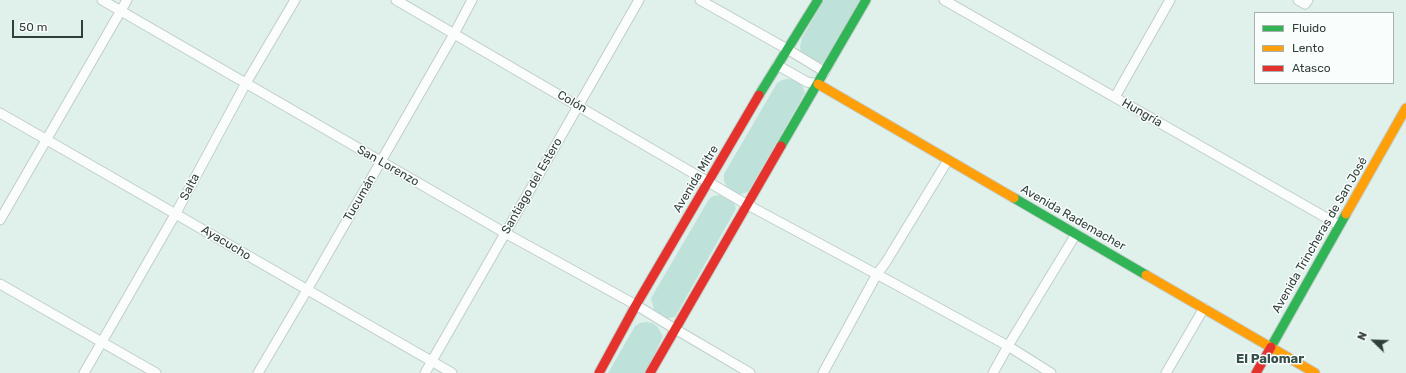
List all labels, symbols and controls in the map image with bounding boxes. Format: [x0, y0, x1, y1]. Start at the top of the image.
scale bar [14, 12, 85, 38]
legend [1254, 12, 1394, 84]
text: 50 m [19, 20, 47, 34]
text: Fluido [1292, 21, 1326, 35]
text: Lento [1292, 41, 1324, 55]
text: Atasco [1292, 61, 1331, 75]
street label: Colón [555, 88, 589, 116]
street label: Hungría [1119, 96, 1165, 130]
street label: Santiago del Estero [499, 135, 565, 237]
street label: San Lorenzo [354, 142, 422, 190]
street label: Avenida Mitre [670, 143, 722, 215]
street label: Avenida Trincheras de San José [1269, 154, 1371, 316]
street label: Salta [177, 171, 203, 203]
street label: Tucumán [341, 172, 379, 224]
street label: Avenida Rademacher [1018, 182, 1128, 254]
street label: Ayacucho [199, 223, 253, 263]
north arrow [1354, 321, 1394, 361]
text: N [1355, 330, 1370, 342]
district label: El Palomar [1236, 351, 1304, 367]

